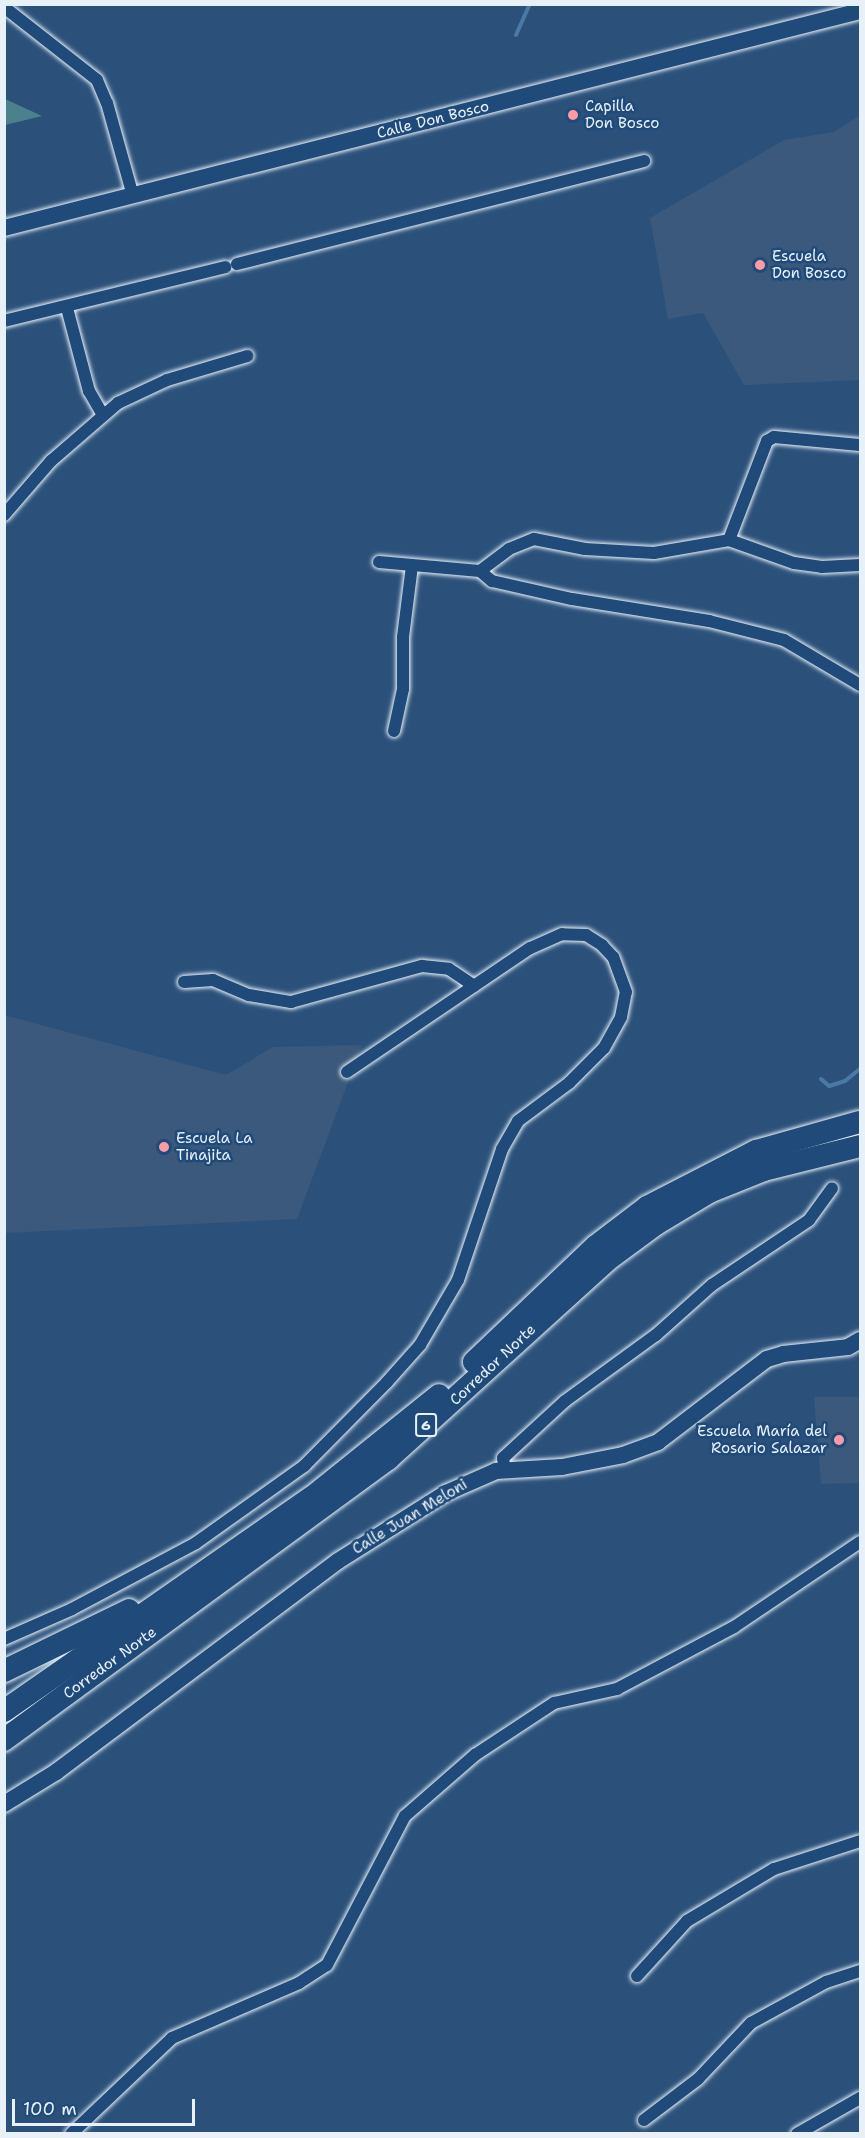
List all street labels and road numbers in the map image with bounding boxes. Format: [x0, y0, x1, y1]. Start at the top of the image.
street label: Calle Don Bosco [375, 97, 491, 143]
street label: Corredor Norte [446, 1321, 540, 1409]
road number: 6 [414, 1414, 438, 1436]
street label: Calle Juan Meloni [349, 1476, 471, 1558]
street label: Corredor Norte [60, 1623, 160, 1703]

